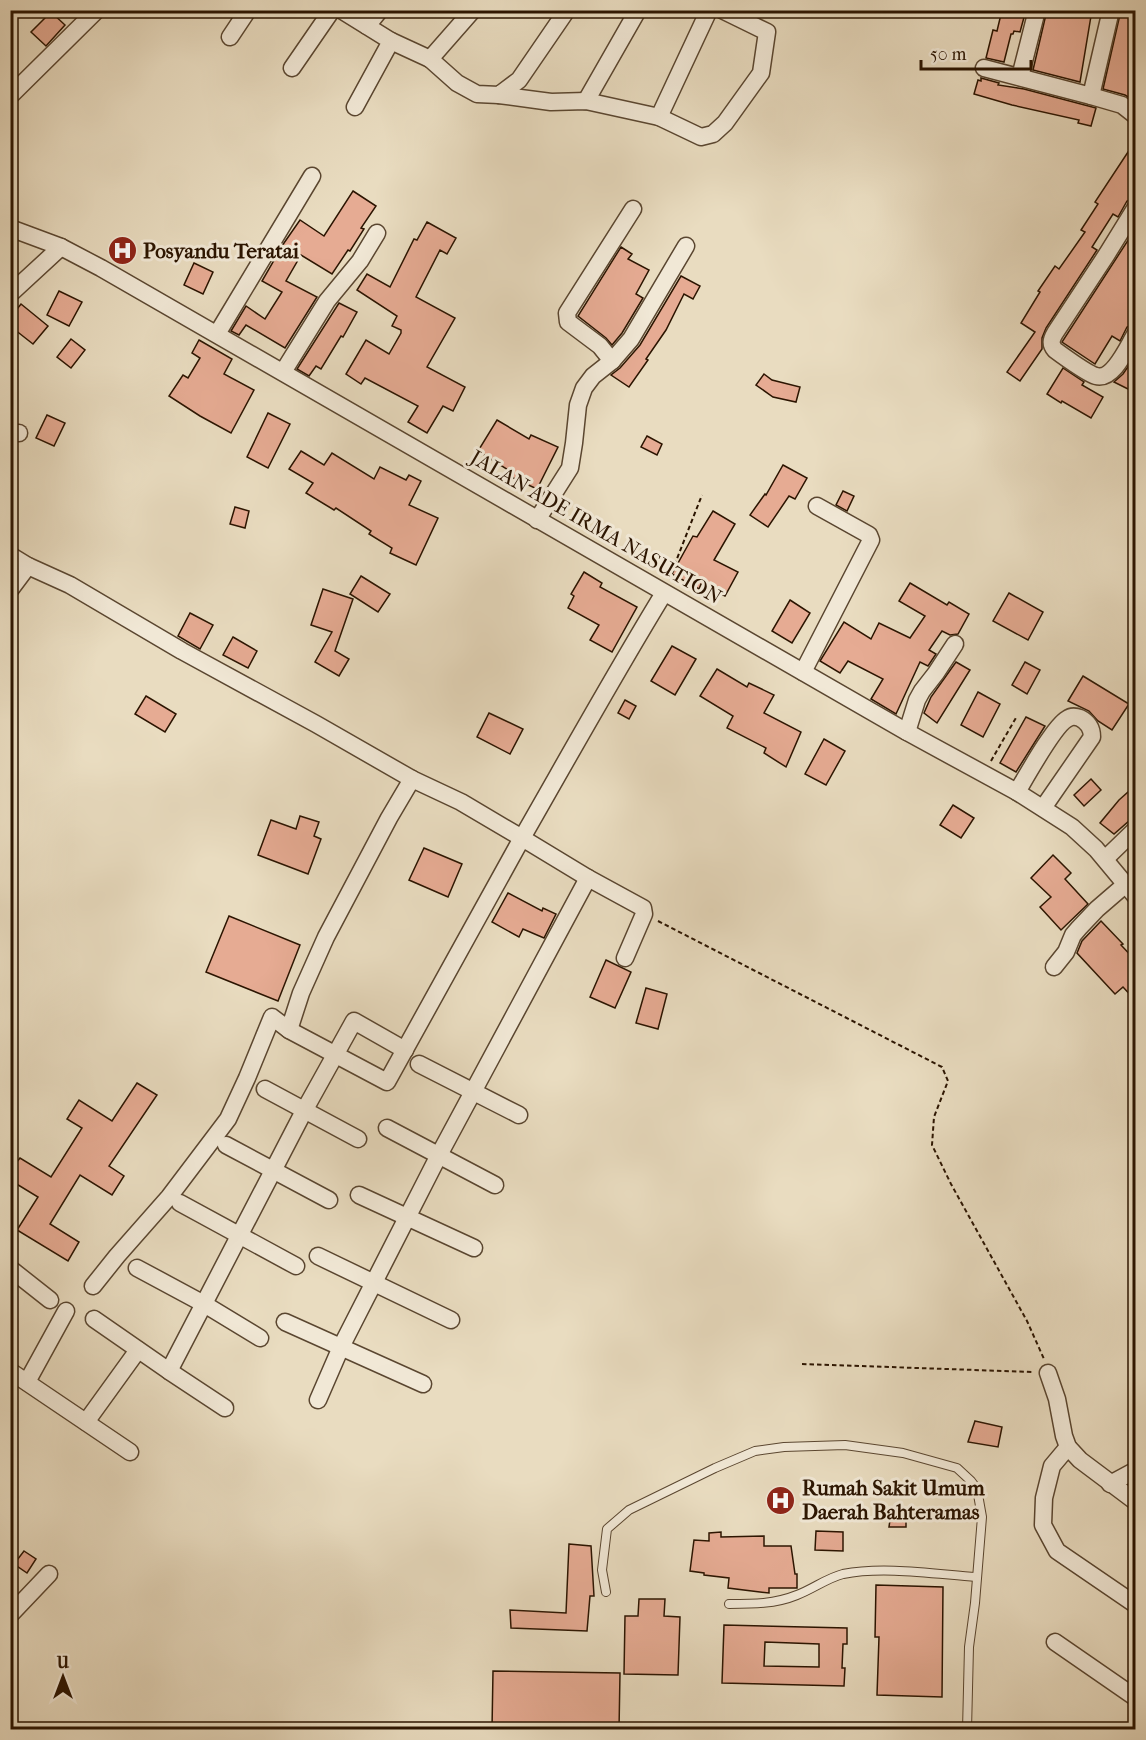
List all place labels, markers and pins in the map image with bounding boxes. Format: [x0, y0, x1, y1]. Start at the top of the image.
hospital icon: Posyandu Teratai [106, 235, 138, 267]
place label: Posyandu Teratai [143, 239, 300, 263]
place label: Rumah Sakit Umum Daerah Bahteramas [802, 1476, 985, 1524]
hospital icon: Rumah Sakit Umum Daerah Bahteramas [765, 1484, 797, 1516]

